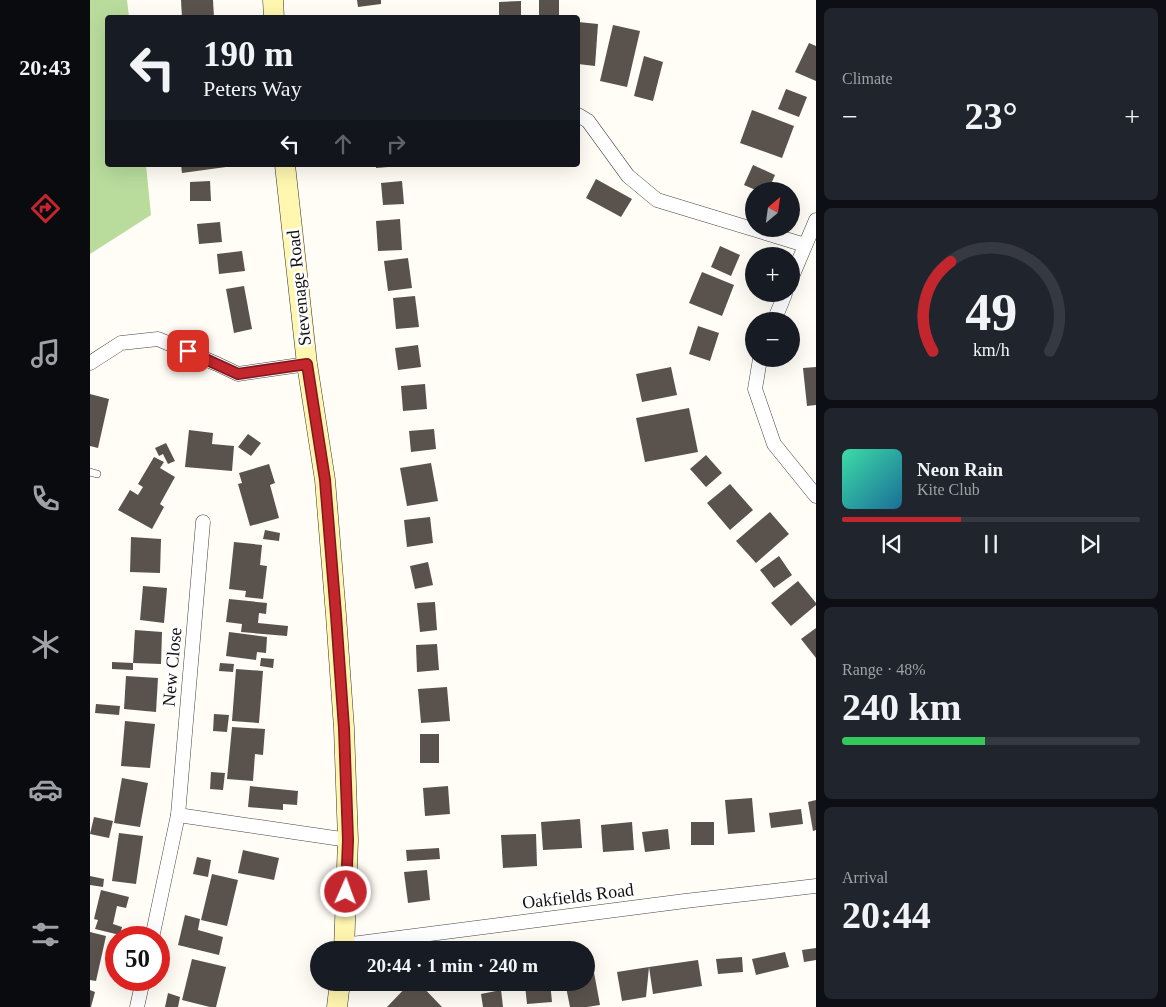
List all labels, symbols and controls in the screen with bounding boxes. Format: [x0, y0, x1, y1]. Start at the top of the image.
icon: left [120, 35, 185, 100]
text: 190 m [203, 35, 293, 74]
text: 20:43 [19, 55, 71, 80]
text: Climate [842, 70, 893, 87]
text: Peters Way [203, 76, 302, 101]
text: 23° [964, 95, 1018, 137]
text: − [842, 101, 858, 132]
text: + [1124, 101, 1140, 132]
icon: left [276, 130, 304, 158]
icon: ahead [329, 130, 357, 158]
icon: right [382, 130, 410, 158]
north arrow [745, 182, 800, 238]
map controls [745, 182, 800, 367]
icon: directions [28, 191, 63, 226]
street label: Stevenage Road [283, 229, 315, 347]
button: + [745, 247, 800, 302]
text: 49 [965, 284, 1017, 341]
button: − [745, 312, 800, 367]
pin [167, 330, 209, 372]
icon: music [28, 336, 63, 371]
icon: arrive [174, 337, 202, 365]
text: km/h [973, 340, 1009, 360]
text: Neon Rain [917, 459, 1003, 480]
icon: phone [28, 481, 63, 516]
text: Kite Club [917, 481, 980, 498]
icon: previous [878, 530, 906, 558]
icon: pause [977, 530, 1005, 558]
icon: next [1076, 530, 1104, 558]
icon: climate [28, 627, 63, 662]
street label: New Close [159, 627, 185, 707]
text: Range · 48% [842, 661, 926, 678]
text: 240 km [842, 686, 961, 728]
icon: car [28, 772, 63, 807]
position arrow [319, 865, 371, 917]
text: Arrival [842, 869, 888, 886]
street label: Oakfields Road [521, 879, 635, 913]
text: 20:44 [842, 894, 931, 936]
icon: filters [28, 917, 63, 952]
speed limit sign: 50 [105, 926, 170, 991]
text: 20:44 · 1 min · 240 m [367, 955, 538, 976]

